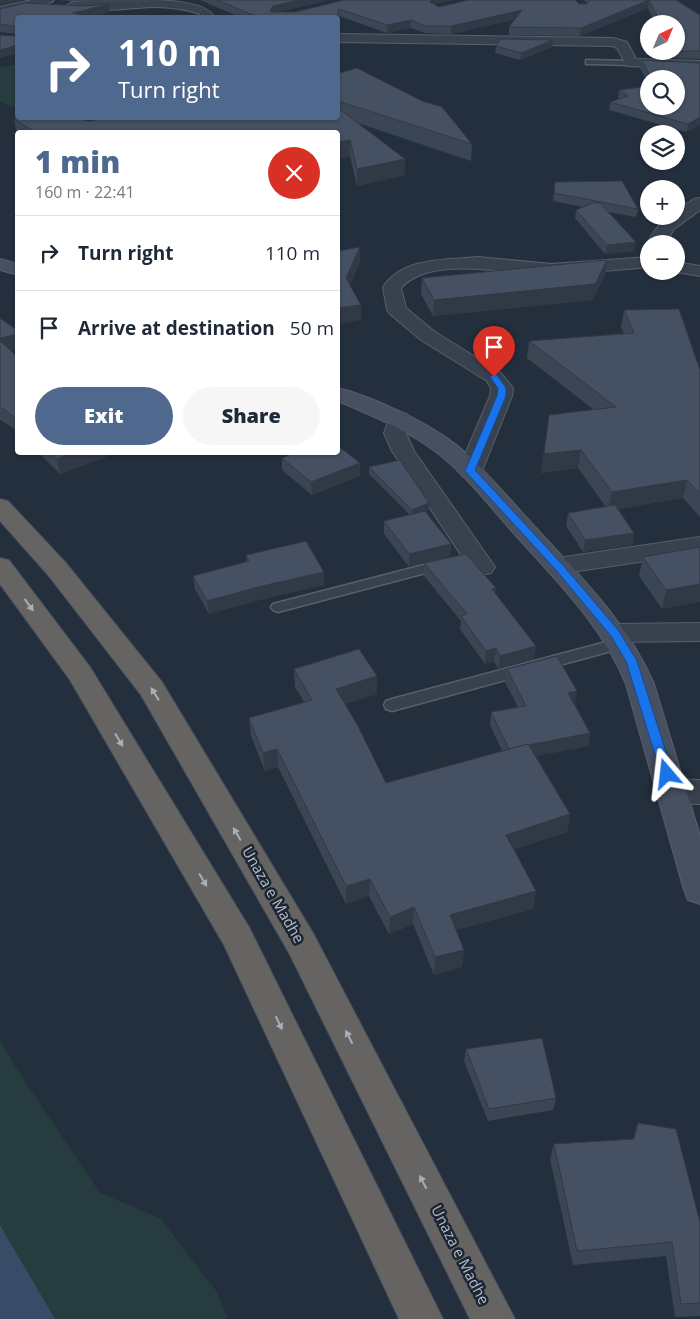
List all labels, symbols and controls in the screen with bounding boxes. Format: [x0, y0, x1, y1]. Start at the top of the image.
north arrow [640, 15, 685, 60]
map controls [640, 15, 685, 280]
text: 110 m [118, 29, 222, 76]
icon: right [35, 35, 100, 100]
button: search [640, 70, 685, 115]
text: Turn right [118, 74, 220, 104]
button: layers [640, 125, 685, 170]
text: 1 min [35, 141, 120, 182]
button: close [268, 147, 320, 199]
button: + [640, 180, 685, 225]
text: 160 m · 22:41 [35, 181, 135, 203]
button: − [640, 235, 685, 280]
icon: right [35, 239, 63, 267]
text: Turn right [78, 240, 173, 266]
text: 110 m [265, 240, 320, 266]
icon: arrive [35, 314, 63, 342]
text: Arrive at destination [78, 315, 275, 341]
text: 50 m [290, 315, 334, 341]
pin [473, 326, 515, 377]
icon: arrive [480, 333, 508, 361]
button: Exit [35, 387, 173, 445]
button: Share [183, 387, 320, 445]
one-way arrow [24, 598, 34, 612]
one-way arrow [150, 687, 159, 700]
one-way arrow [115, 734, 124, 747]
position arrow [640, 747, 692, 799]
one-way arrow [233, 826, 241, 841]
street label: Unaza e Madhe [238, 842, 310, 947]
one-way arrow [198, 873, 207, 886]
one-way arrow [275, 1016, 283, 1030]
one-way arrow [345, 1030, 353, 1045]
one-way arrow [419, 1175, 427, 1189]
street label: Unaza e Madhe [427, 1202, 494, 1308]

